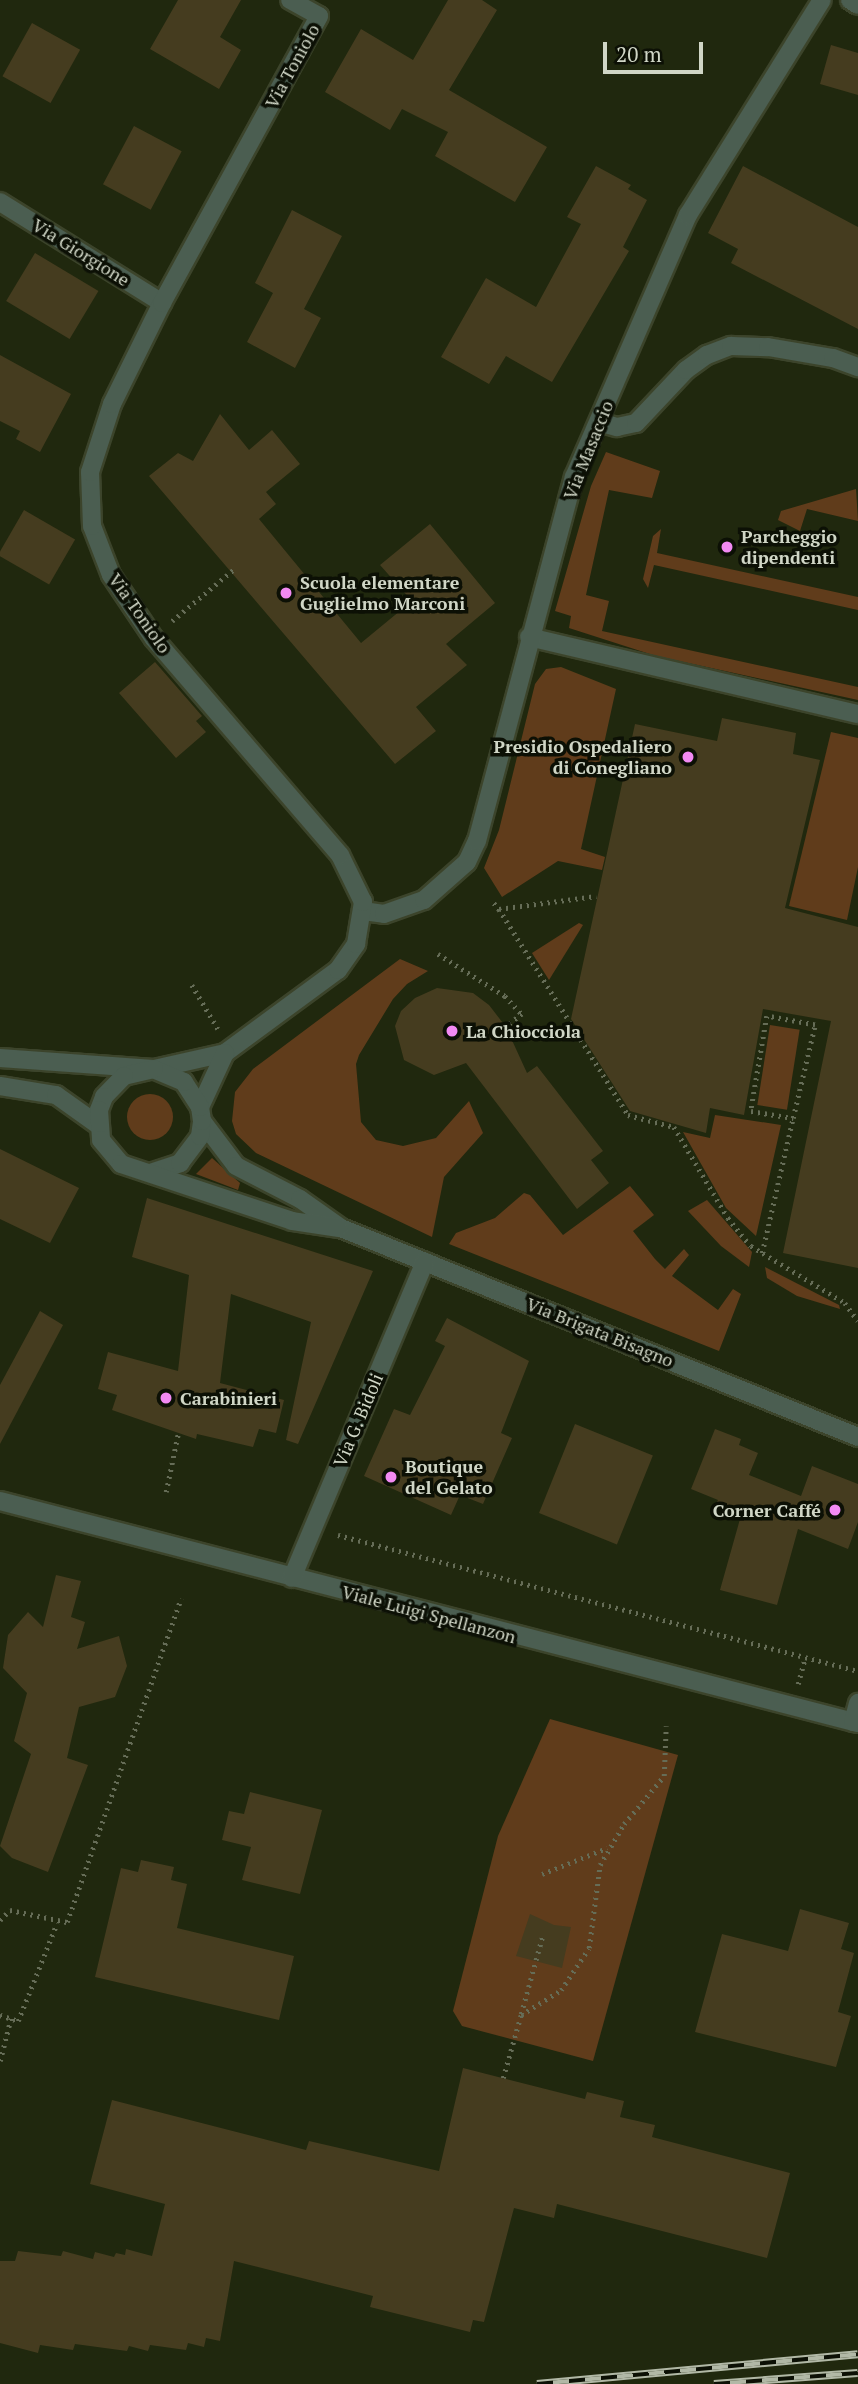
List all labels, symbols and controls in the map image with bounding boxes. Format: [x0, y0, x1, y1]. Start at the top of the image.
street label: Via Toniolo [260, 20, 324, 112]
scale bar [606, 28, 706, 72]
text: 20 m [616, 40, 662, 68]
street label: Via Giorgione [28, 214, 134, 290]
street label: Via Masaccio [558, 397, 618, 503]
place label: Parcheggio dipendenti [741, 526, 837, 568]
marker: Parcheggio dipendenti [719, 539, 735, 555]
street label: Via Toniolo [105, 569, 175, 657]
place label: Scuola elementare Guglielmo Marconi [300, 572, 465, 614]
marker: Scuola elementare Guglielmo Marconi [278, 585, 294, 601]
place label: Presidio Ospedaliero di Conegliano [494, 736, 672, 778]
marker: Presidio Ospedaliero di Conegliano [678, 747, 698, 767]
place label: La Chiocciola [466, 1020, 581, 1042]
marker: La Chiocciola [444, 1023, 460, 1039]
street label: Via Brigata Bisagno [523, 1293, 677, 1371]
street label: Via G. Bidoli [328, 1370, 388, 1470]
place label: Carabinieri [180, 1387, 277, 1409]
marker: Carabinieri [158, 1390, 174, 1406]
place label: Boutique del Gelato [405, 1456, 493, 1498]
marker: Boutique del Gelato [383, 1469, 399, 1485]
place label: Corner Caffé [713, 1499, 821, 1521]
marker: Corner Caffé [827, 1502, 843, 1518]
street label: Viale Luigi Spellanzon [340, 1580, 518, 1648]

